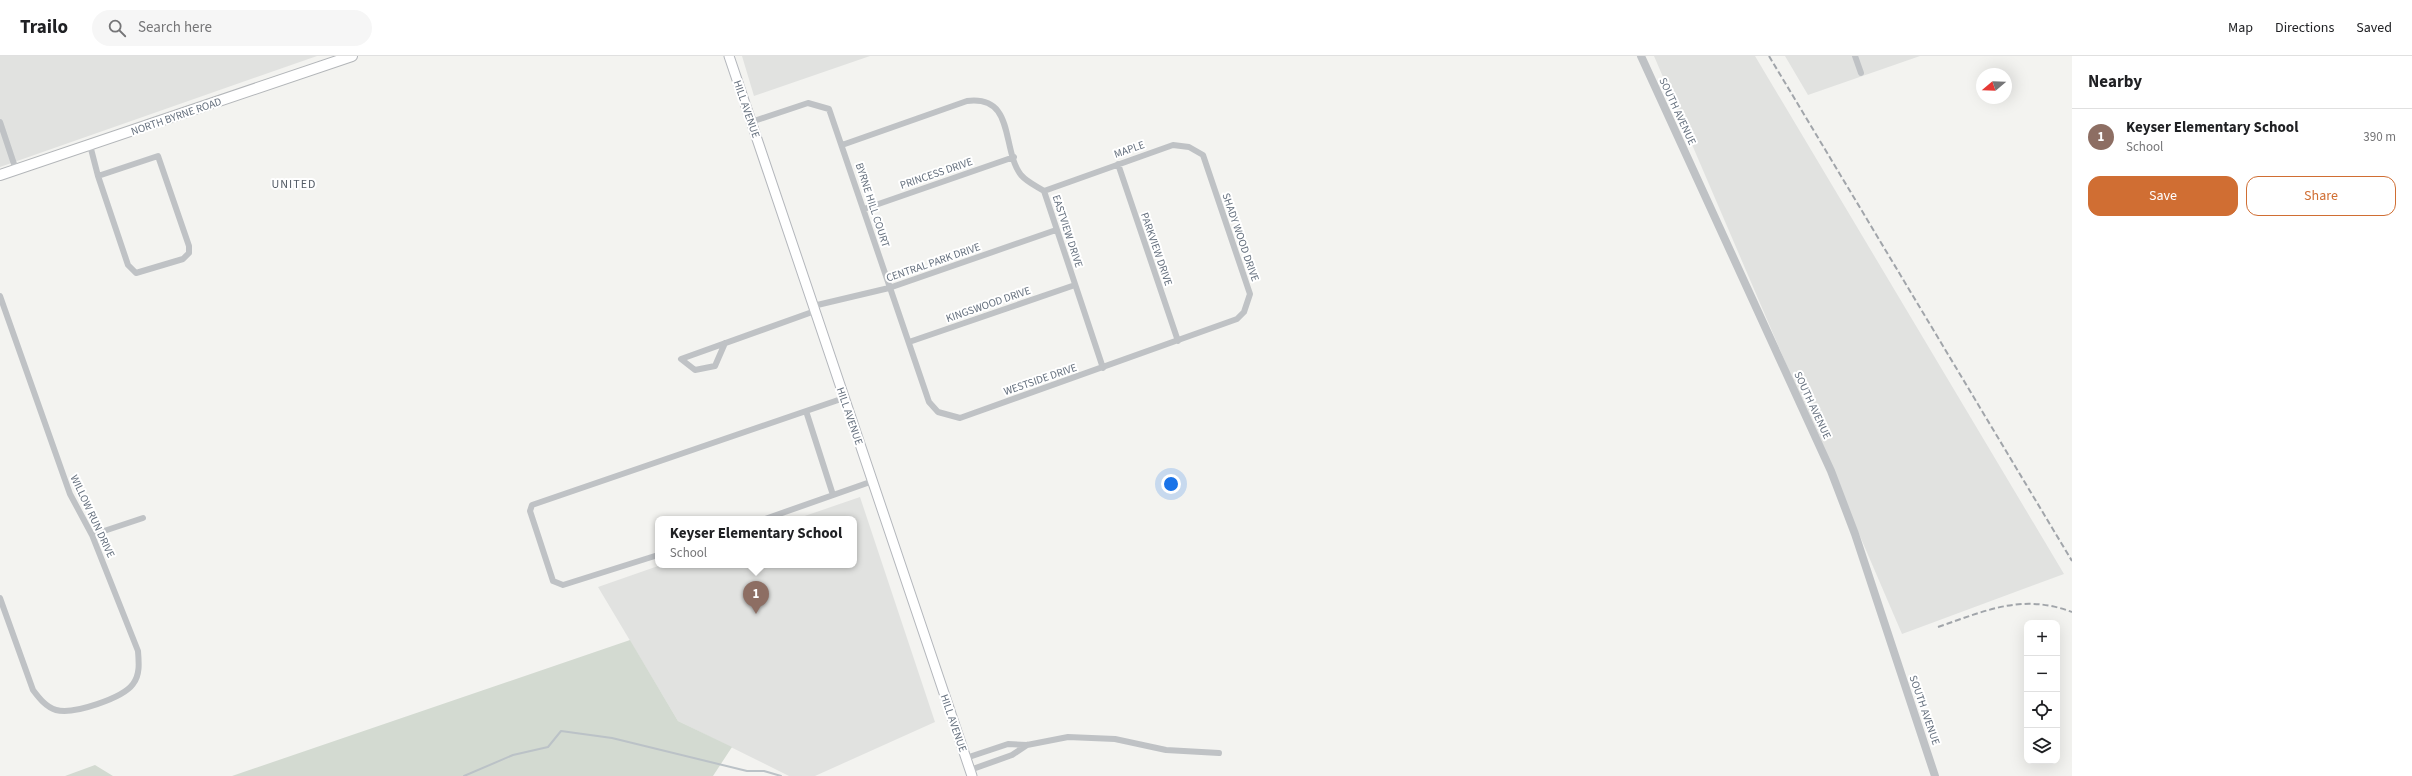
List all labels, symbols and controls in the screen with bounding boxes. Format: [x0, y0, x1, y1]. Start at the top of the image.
search box [92, 10, 372, 46]
text: Trailo [20, 14, 68, 41]
icon: search [106, 17, 128, 39]
text: Search here [138, 17, 212, 38]
text: Map [2228, 18, 2253, 38]
text: Directions [2275, 18, 2334, 38]
text: Saved [2356, 18, 2392, 38]
north arrow [1976, 68, 2012, 104]
text: Nearby [2088, 70, 2142, 94]
street label: SOUTH AVENUE [1655, 75, 1700, 148]
street label: HILL AVENUE [730, 78, 763, 140]
street label: NORTH BYRNE ROAD [129, 94, 224, 139]
text: Keyser Elementary School [2126, 117, 2298, 138]
text: 1 [2098, 128, 2104, 146]
text: 390 m [2363, 128, 2396, 146]
street label: MAPLE [1112, 137, 1147, 162]
text: School [2126, 138, 2163, 156]
street label: PRINCESS DRIVE [898, 154, 975, 193]
street label: BYRNE HILL COURT [852, 161, 893, 250]
district label: UNITED [272, 176, 316, 193]
button: Save [2088, 176, 2238, 216]
button: Share [2246, 176, 2396, 216]
street label: SHADY WOOD DRIVE [1218, 191, 1263, 284]
street label: EASTVIEW DRIVE [1049, 193, 1086, 270]
street label: PARKVIEW DRIVE [1137, 210, 1176, 288]
street label: CENTRAL PARK DRIVE [884, 239, 982, 286]
street label: KINGSWOOD DRIVE [944, 283, 1033, 326]
street label: WESTSIDE DRIVE [1002, 360, 1079, 399]
street label: SOUTH AVENUE [1790, 369, 1835, 442]
street label: HILL AVENUE [833, 385, 866, 447]
street label: WILLOW RUN DRIVE [67, 472, 118, 560]
your location [1161, 474, 1181, 494]
popup [655, 516, 857, 568]
text: Keyser Elementary School [670, 523, 842, 544]
text: School [670, 544, 707, 562]
pin: 1 [743, 581, 769, 614]
map controls [2024, 620, 2060, 764]
button: + [2024, 620, 2060, 656]
button: − [2024, 656, 2060, 692]
street label: SOUTH AVENUE [1906, 673, 1944, 747]
street label: HILL AVENUE [937, 692, 970, 754]
button: locate [2024, 692, 2060, 728]
button: layers [2024, 728, 2060, 764]

